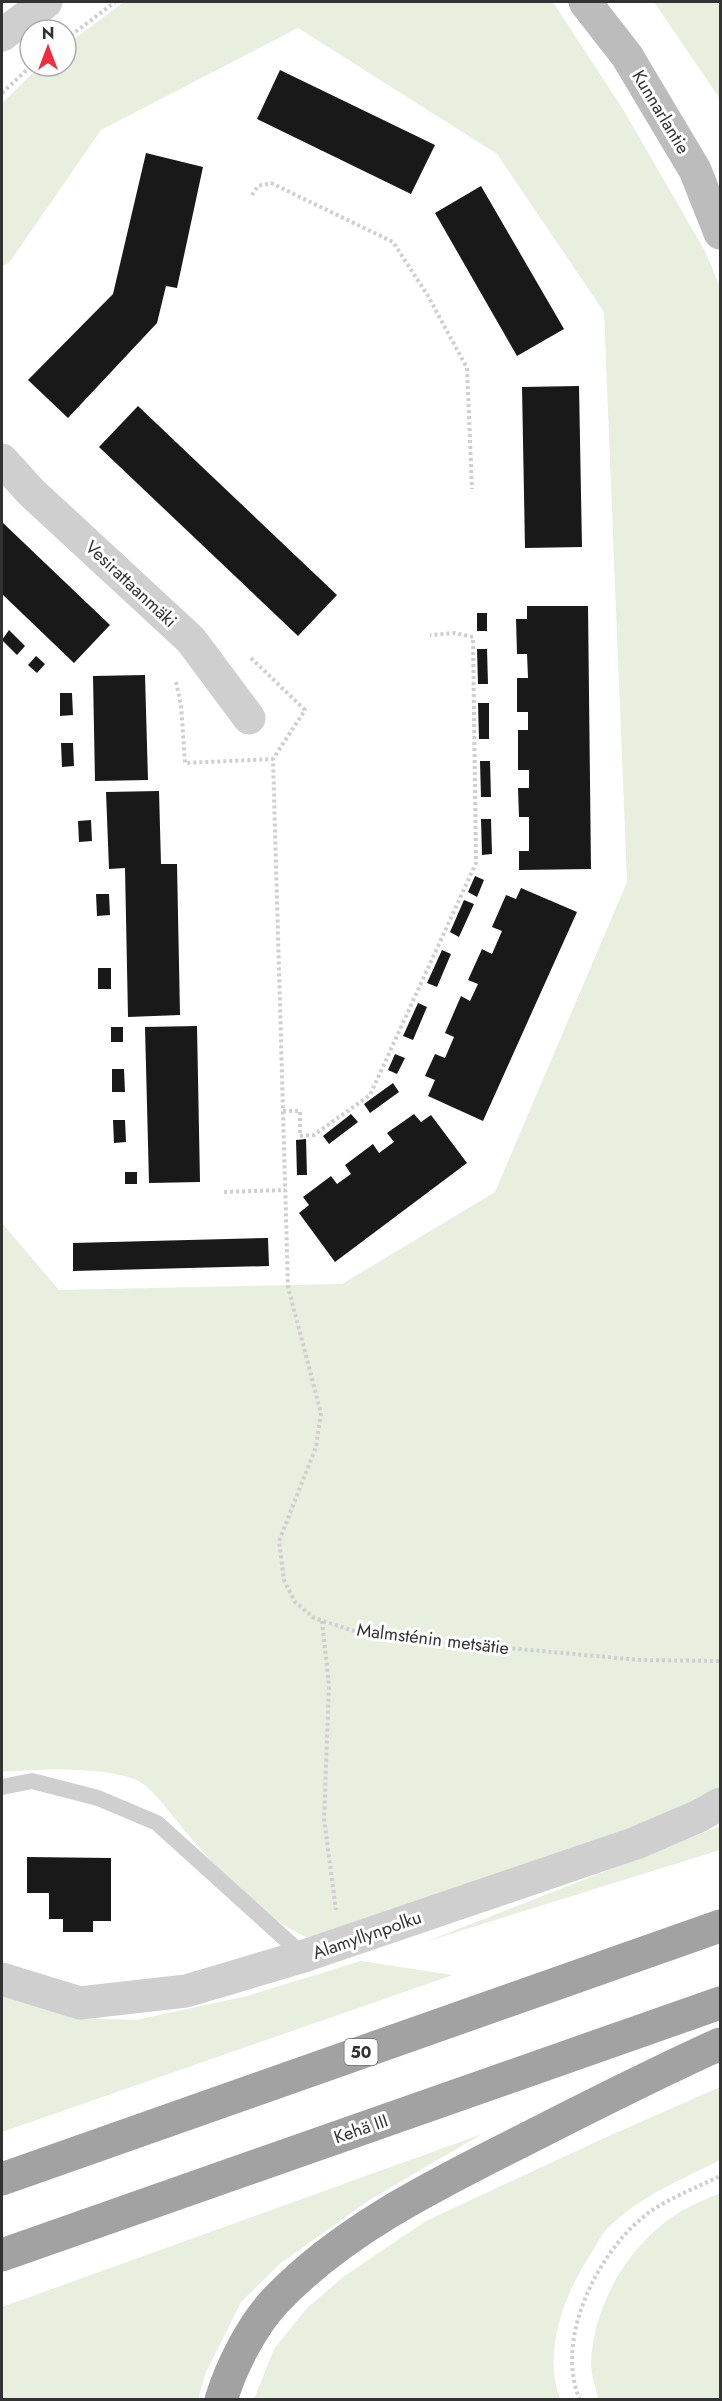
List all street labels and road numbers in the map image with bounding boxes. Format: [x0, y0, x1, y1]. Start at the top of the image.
street label: Kunnarlantie [626, 65, 696, 159]
street label: Vesirattaanmäki [79, 535, 183, 633]
street label: Malmsténin metsätie [355, 1617, 511, 1661]
street label: Alamyllynpolku [309, 1904, 425, 1966]
road number: 50 [344, 2039, 378, 2065]
street label: Kehä III [330, 2108, 392, 2150]

